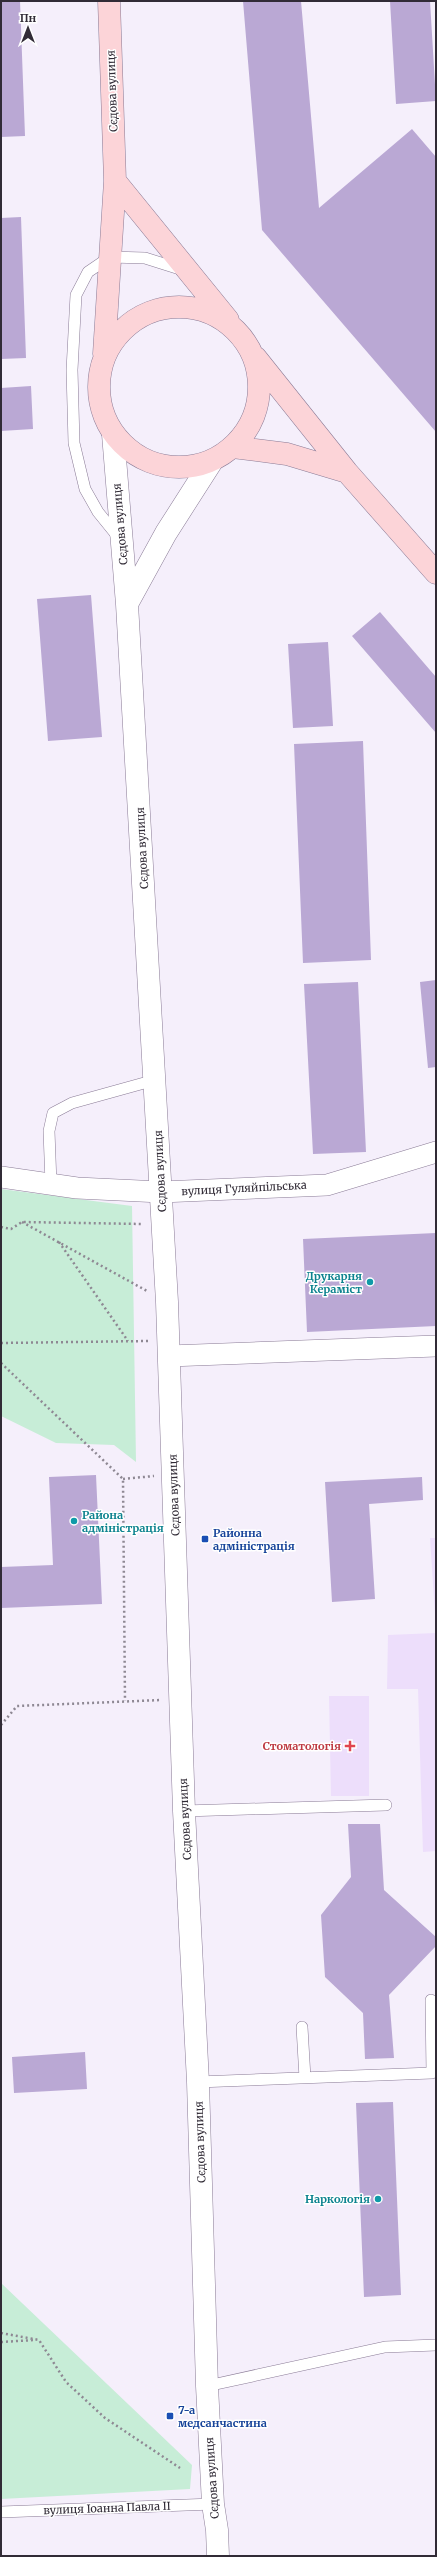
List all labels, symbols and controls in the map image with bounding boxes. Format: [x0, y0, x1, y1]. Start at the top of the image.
north arrow [8, 8, 48, 48]
text: Пн [20, 11, 37, 25]
street label: Сєдова вулиця [104, 49, 120, 132]
street label: Сєдова вулиця [109, 482, 131, 565]
street label: Сєдова вулиця [133, 806, 151, 889]
street label: Сєдова вулиця [151, 1129, 169, 1212]
street label: вулиця Гуляйпільська [181, 1178, 307, 1198]
place label: Друкарня Кераміст [306, 1269, 362, 1296]
marker: Друкарня Кераміст [365, 1277, 375, 1287]
street label: Сєдова вулиця [166, 1453, 182, 1536]
place label: Района адміністрація [82, 1508, 164, 1535]
marker: Района адміністрація [69, 1516, 79, 1526]
place label: Районна адміністрація [213, 1526, 295, 1553]
marker: Районна адміністрація [200, 1534, 210, 1544]
place label: Стоматологія [263, 1739, 341, 1753]
marker: Стоматологія [344, 1740, 356, 1752]
street label: Сєдова вулиця [176, 1777, 194, 1860]
street label: Сєдова вулиця [192, 2100, 208, 2183]
place label: Наркологія [305, 2192, 370, 2206]
marker: Наркологія [373, 2194, 383, 2204]
place label: 7-а медсанчастина [178, 2403, 267, 2430]
marker: 7-а медсанчастина [165, 2411, 175, 2421]
street label: Сєдова вулиця [202, 2436, 222, 2519]
street label: вулиця Іоанна Павла ІІ [43, 2499, 171, 2517]

